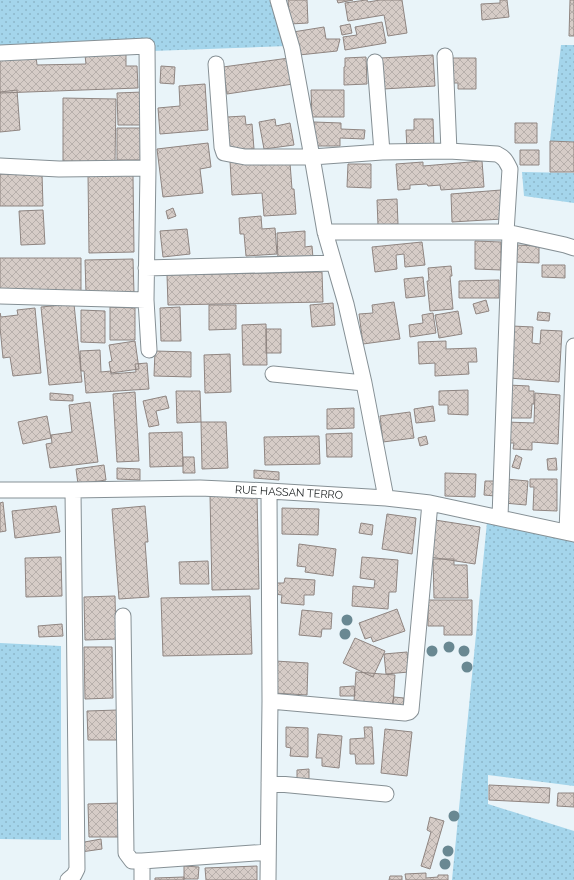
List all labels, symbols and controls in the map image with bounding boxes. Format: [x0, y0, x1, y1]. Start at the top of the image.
street label: RUE HASSAN TERRO [235, 483, 343, 502]

